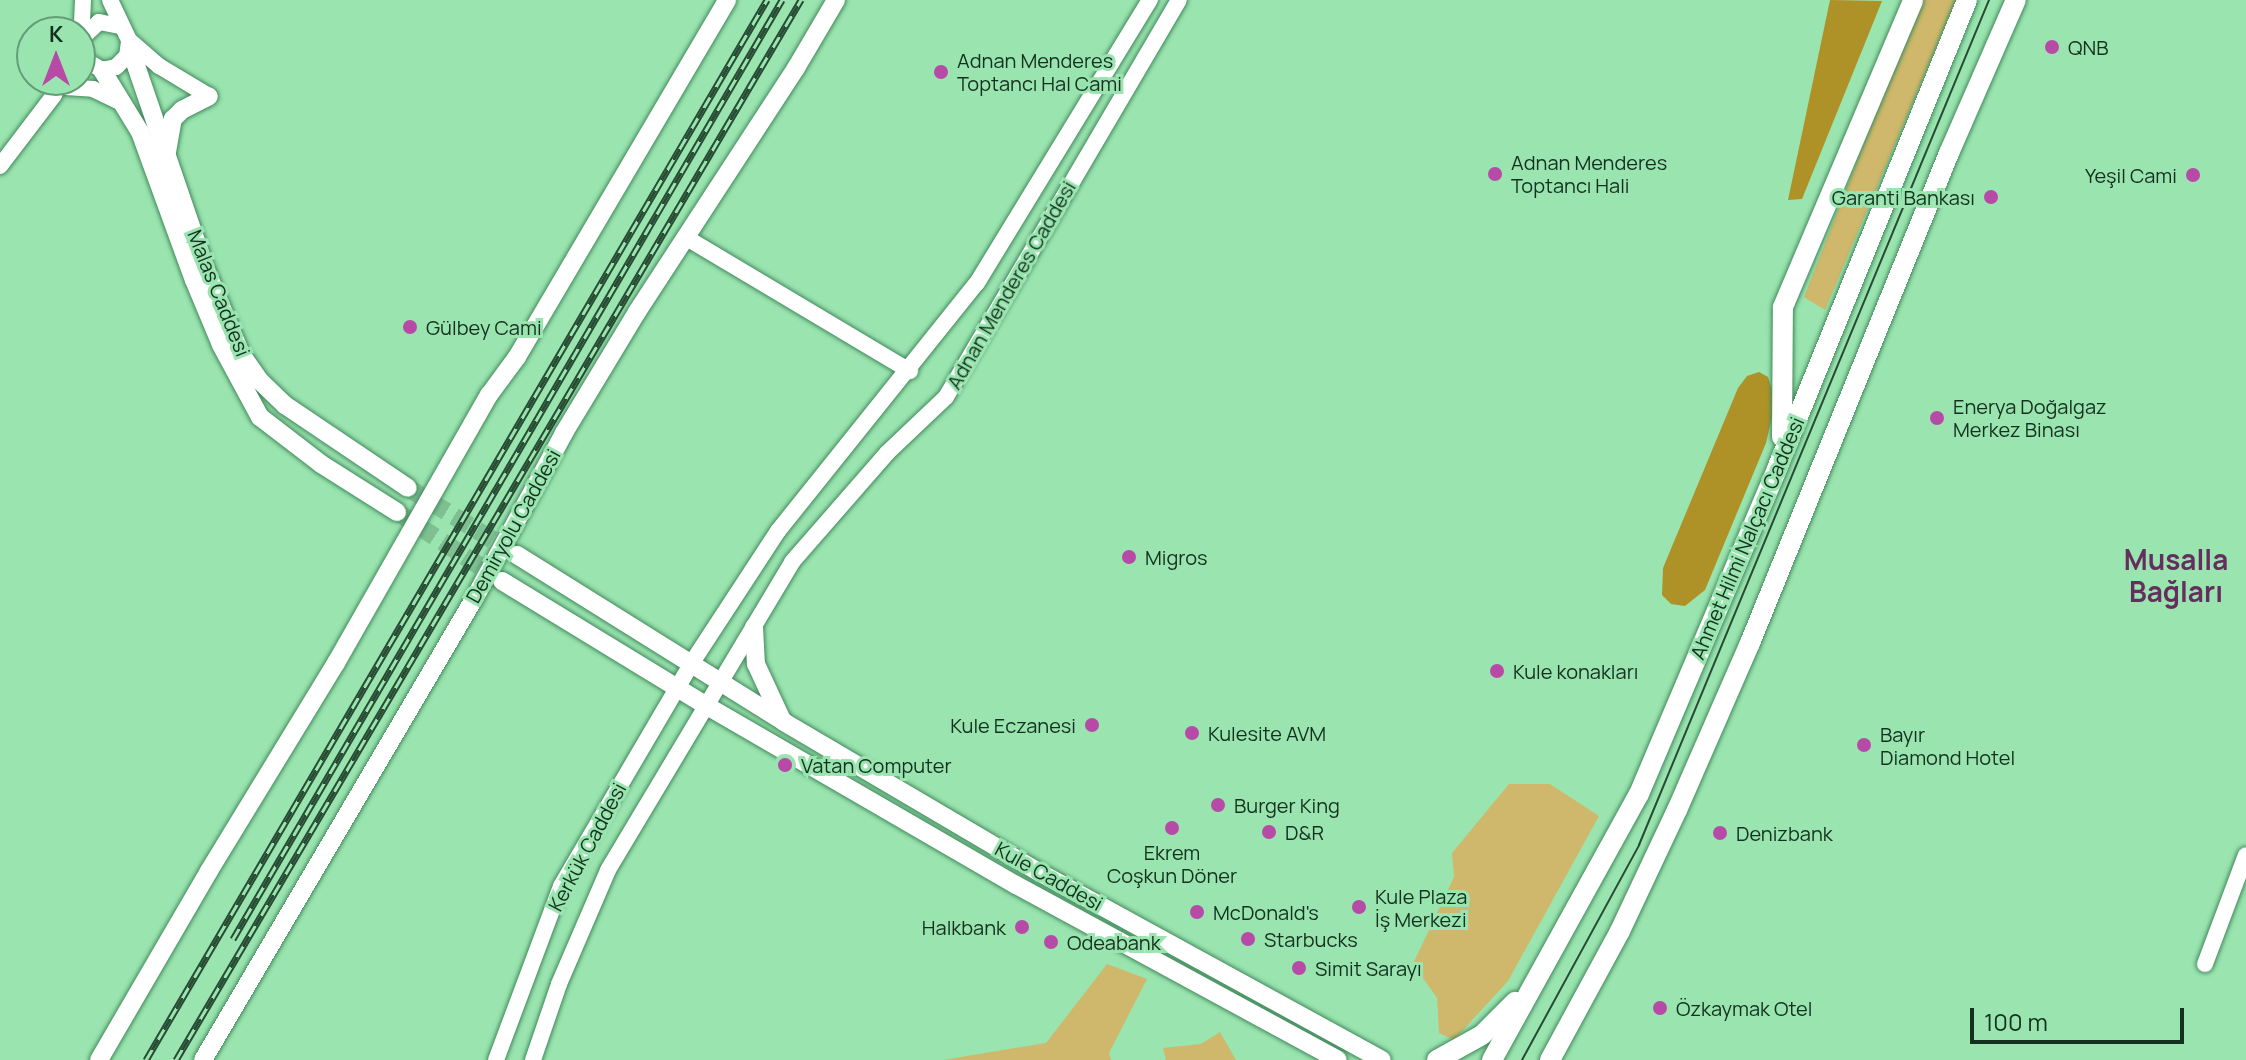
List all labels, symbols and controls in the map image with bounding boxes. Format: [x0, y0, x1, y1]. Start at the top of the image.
north arrow [16, 16, 96, 96]
text: K [49, 19, 63, 49]
place label: QNB [2068, 35, 2108, 59]
marker: QNB [2043, 38, 2061, 56]
place label: Adnan Menderes Toptancı Hal Cami [957, 48, 1122, 95]
marker: Adnan Menderes Toptancı Hal Cami [932, 63, 950, 81]
place label: Adnan Menderes Toptancı Hali [1511, 150, 1667, 197]
place label: Yeşil Cami [2085, 163, 2177, 187]
marker: Adnan Menderes Toptancı Hali [1486, 165, 1504, 183]
marker: Yeşil Cami [2184, 166, 2202, 184]
street label: Adnan Menderes Caddesi [942, 177, 1080, 393]
place label: Garanti Bankası [1832, 185, 1975, 209]
marker: Garanti Bankası [1982, 188, 2000, 206]
street label: Malas Caddesi [183, 226, 255, 360]
place label: Gülbey Cami [426, 315, 542, 339]
marker: Gülbey Cami [401, 318, 419, 336]
place label: Enerya Doğalgaz Merkez Binası [1953, 394, 2107, 441]
marker: Enerya Doğalgaz Merkez Binası [1928, 409, 1946, 427]
street label: Ahmet Hilmi Nalçacı Caddesi [1685, 413, 1809, 663]
street label: Demiryolu Caddesi [461, 445, 565, 607]
district label: Musalla Bağları [2124, 542, 2228, 608]
place label: Migros [1145, 545, 1208, 569]
marker: Migros [1120, 548, 1138, 566]
place label: Kule konakları [1513, 659, 1639, 683]
marker: Kule konakları [1488, 662, 1506, 680]
place label: Kule Eczanesi [950, 713, 1076, 737]
marker: Kule Eczanesi [1083, 716, 1101, 734]
place label: Kulesite AVM [1208, 721, 1326, 745]
place label: Bayır Diamond Hotel [1880, 722, 2015, 769]
marker: Kulesite AVM [1183, 724, 1201, 742]
marker: Bayır Diamond Hotel [1855, 736, 1873, 754]
place label: Vatan Computer [801, 753, 952, 777]
marker: Vatan Computer [776, 756, 794, 774]
street label: Kerkük Caddesi [543, 779, 631, 915]
place label: Burger King [1234, 793, 1340, 817]
marker: Burger King [1209, 796, 1227, 814]
marker: Ekrem Coşkun Döner [1163, 819, 1181, 837]
place label: D&R [1285, 820, 1324, 844]
place label: Denizbank [1736, 821, 1833, 845]
marker: D&R [1260, 823, 1278, 841]
marker: Denizbank [1711, 824, 1729, 842]
street label: Kule Caddesi [991, 837, 1107, 915]
place label: Ekrem Coşkun Döner [1107, 840, 1237, 887]
place label: Kule Plaza İş Merkezi [1375, 884, 1467, 931]
marker: Kule Plaza İş Merkezi [1350, 898, 1368, 916]
place label: McDonald's [1213, 900, 1319, 924]
marker: McDonald's [1188, 903, 1206, 921]
place label: Halkbank [922, 915, 1006, 939]
marker: Halkbank [1013, 918, 1031, 936]
place label: Starbucks [1264, 927, 1358, 951]
place label: Odeabank [1067, 930, 1161, 954]
marker: Starbucks [1239, 930, 1257, 948]
marker: Odeabank [1042, 933, 1060, 951]
place label: Simit Sarayı [1315, 956, 1422, 980]
marker: Simit Sarayı [1290, 959, 1308, 977]
scale bar [1974, 992, 2188, 1042]
place label: Özkaymak Otel [1676, 996, 1812, 1020]
marker: Özkaymak Otel [1651, 999, 1669, 1017]
text: 100 m [1984, 1005, 2048, 1038]

